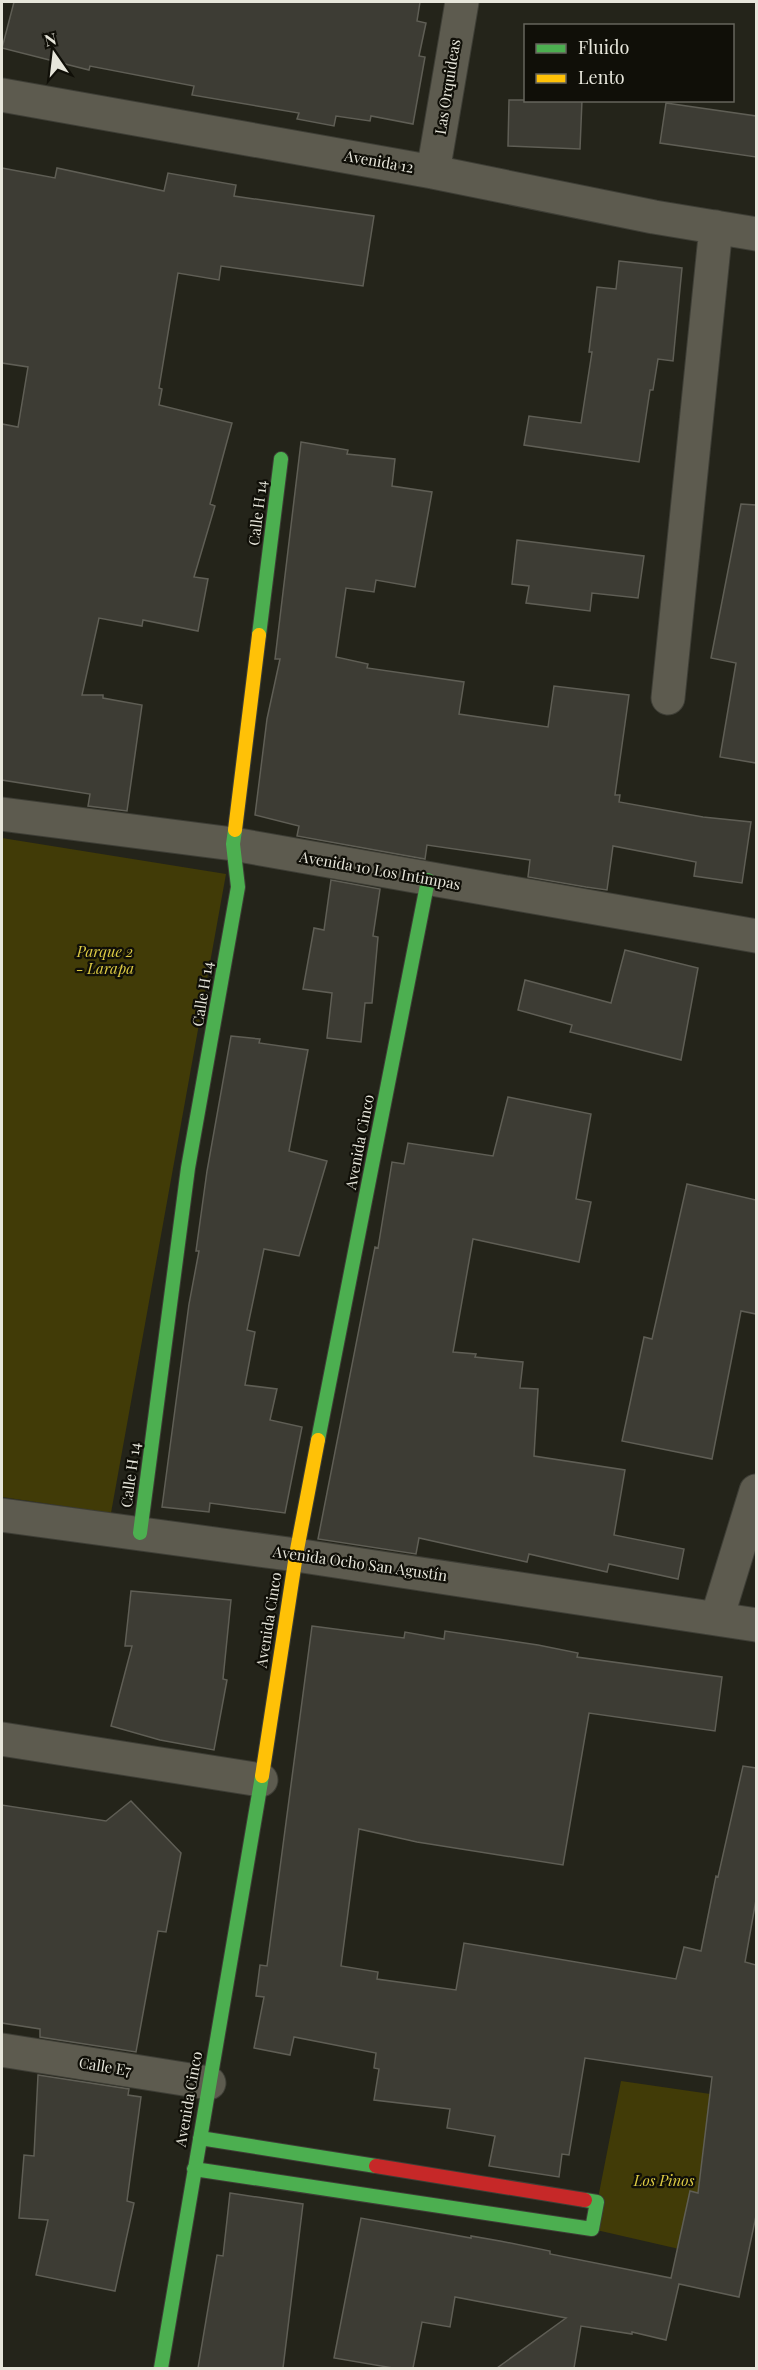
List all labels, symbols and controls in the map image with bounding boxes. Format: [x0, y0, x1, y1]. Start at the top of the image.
north arrow [24, 24, 84, 84]
legend [524, 24, 734, 102]
text: N [42, 27, 59, 51]
text: Fluido [578, 35, 629, 59]
street label: Las Orquideas [430, 38, 464, 136]
text: Lento [578, 65, 625, 89]
street label: Avenida 12 [342, 145, 415, 177]
street label: Calle H 14 [243, 479, 271, 547]
street label: Avenida 10 Los Intimpas [297, 846, 462, 894]
park label: Parque 2 - Larapa [76, 941, 134, 978]
street label: Calle H 14 [187, 960, 217, 1028]
street label: Avenida Cinco [340, 1093, 378, 1192]
street label: Calle H 14 [116, 1441, 144, 1509]
street label: Avenida Ocho San Agustín [271, 1541, 449, 1585]
street label: Avenida Cinco [250, 1571, 285, 1670]
street label: Avenida Cinco [170, 2050, 206, 2149]
street label: Calle E7 [78, 2052, 133, 2080]
park label: Los Pinos [633, 2170, 695, 2190]

